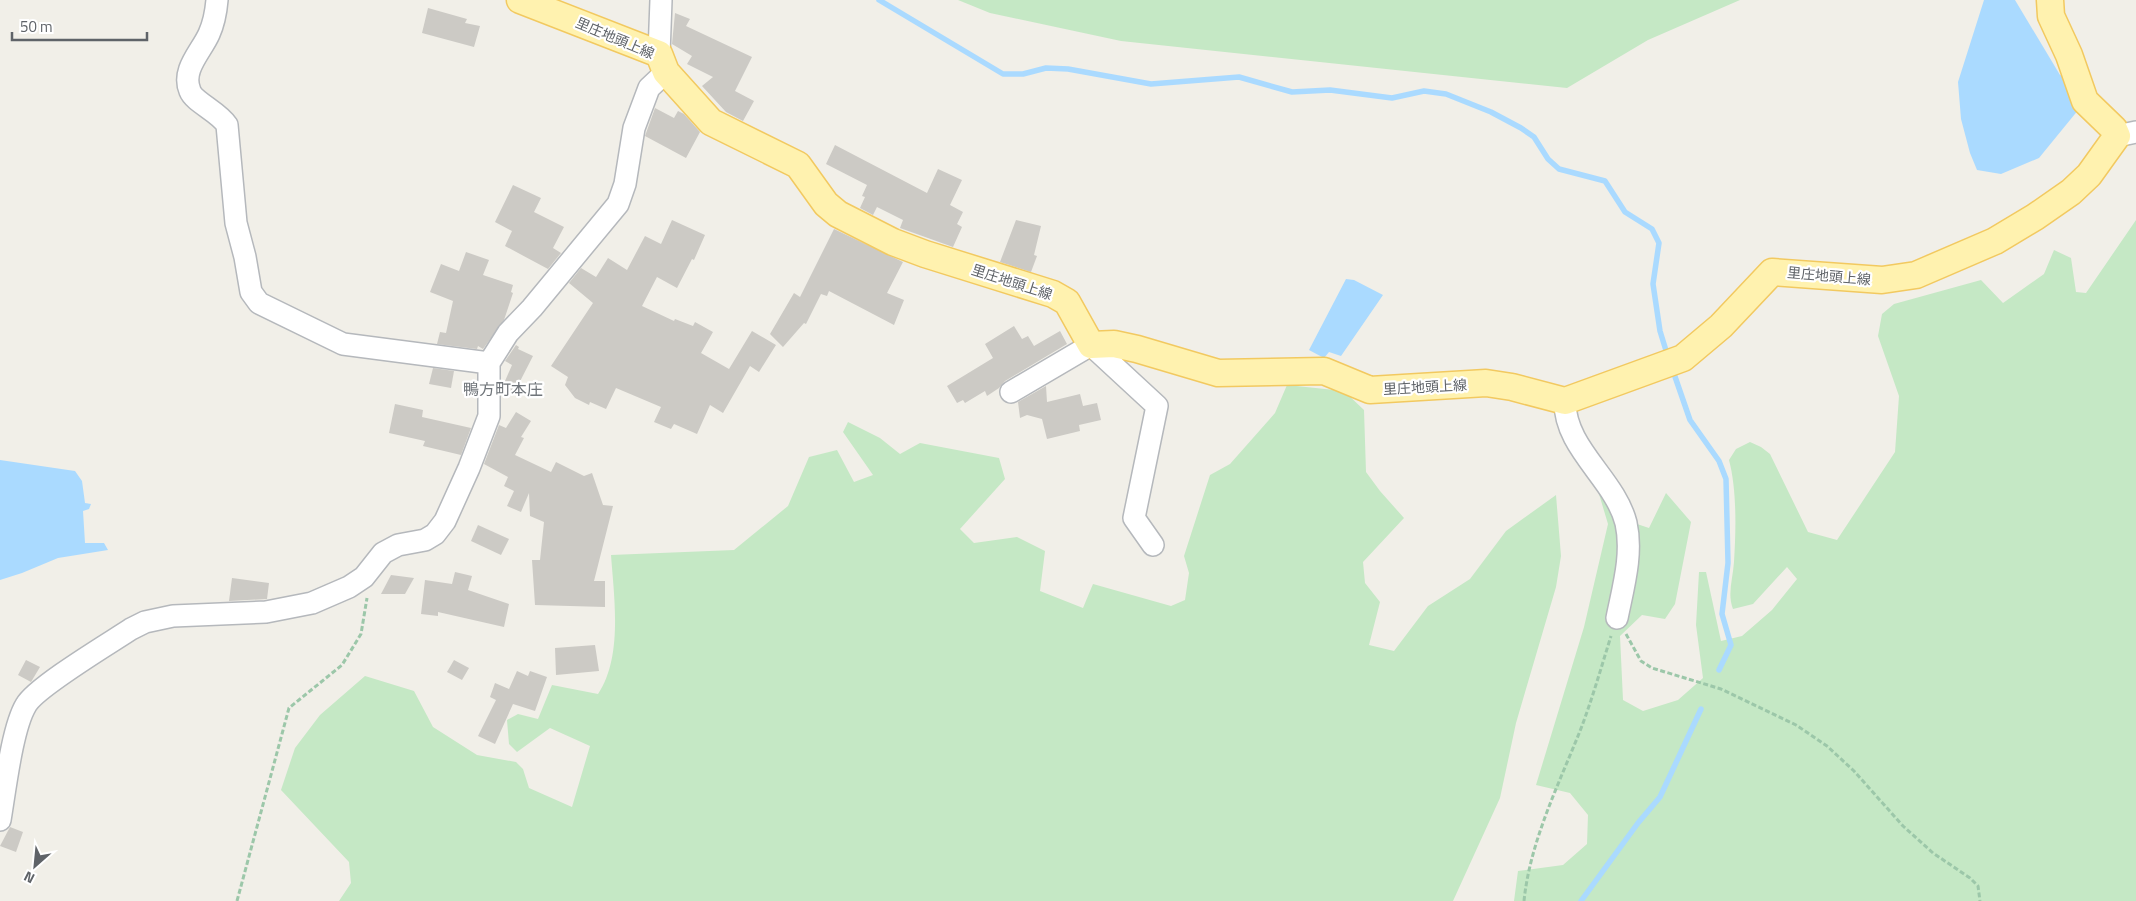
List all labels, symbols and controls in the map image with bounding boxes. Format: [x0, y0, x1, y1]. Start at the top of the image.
scale bar [12, 10, 148, 42]
street label: 里庄地頭上線 [572, 11, 658, 64]
text: 50 m [20, 15, 53, 38]
street label: 里庄地頭上線 [969, 259, 1055, 304]
street label: 里庄地頭上線 [1786, 261, 1872, 290]
street label: 里庄地頭上線 [1382, 374, 1467, 399]
district label: 鴨方町本庄 [463, 377, 543, 401]
north arrow [10, 841, 60, 891]
text: N [20, 866, 38, 890]

